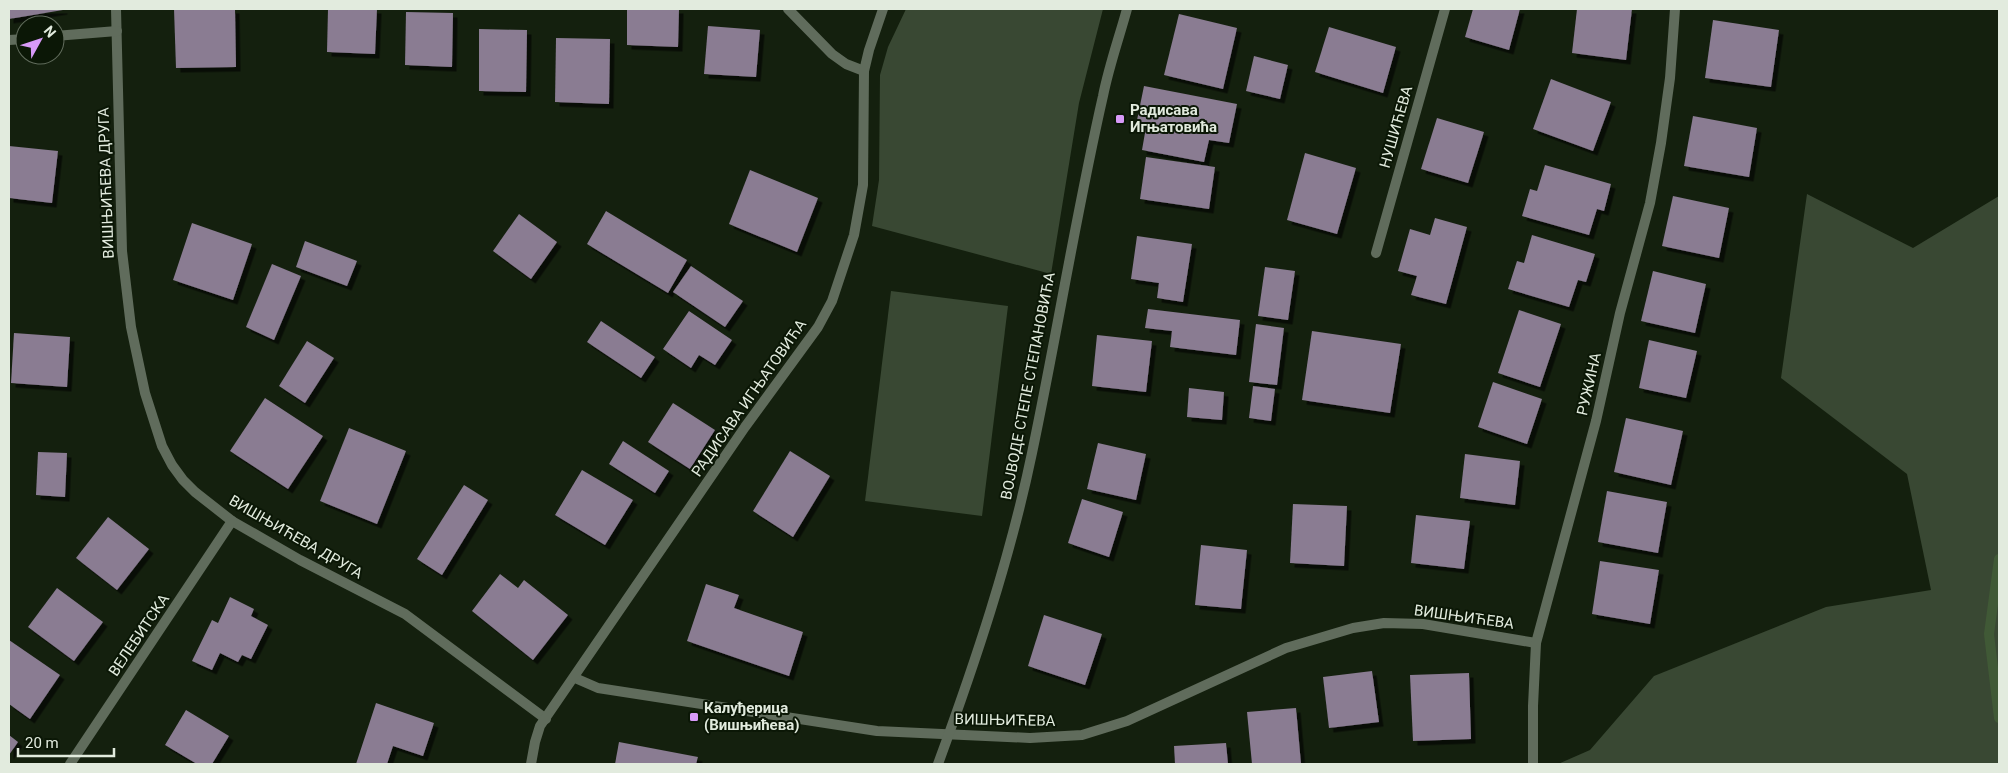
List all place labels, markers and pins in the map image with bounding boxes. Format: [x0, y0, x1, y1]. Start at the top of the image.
place label: Радисава Игњатовића [1130, 101, 1217, 136]
marker: Радисава Игњатовића [1114, 113, 1126, 125]
place label: Калуђерица (Вишњићева) [704, 699, 799, 734]
marker: Калуђерица (Вишњићева) [688, 711, 700, 723]

